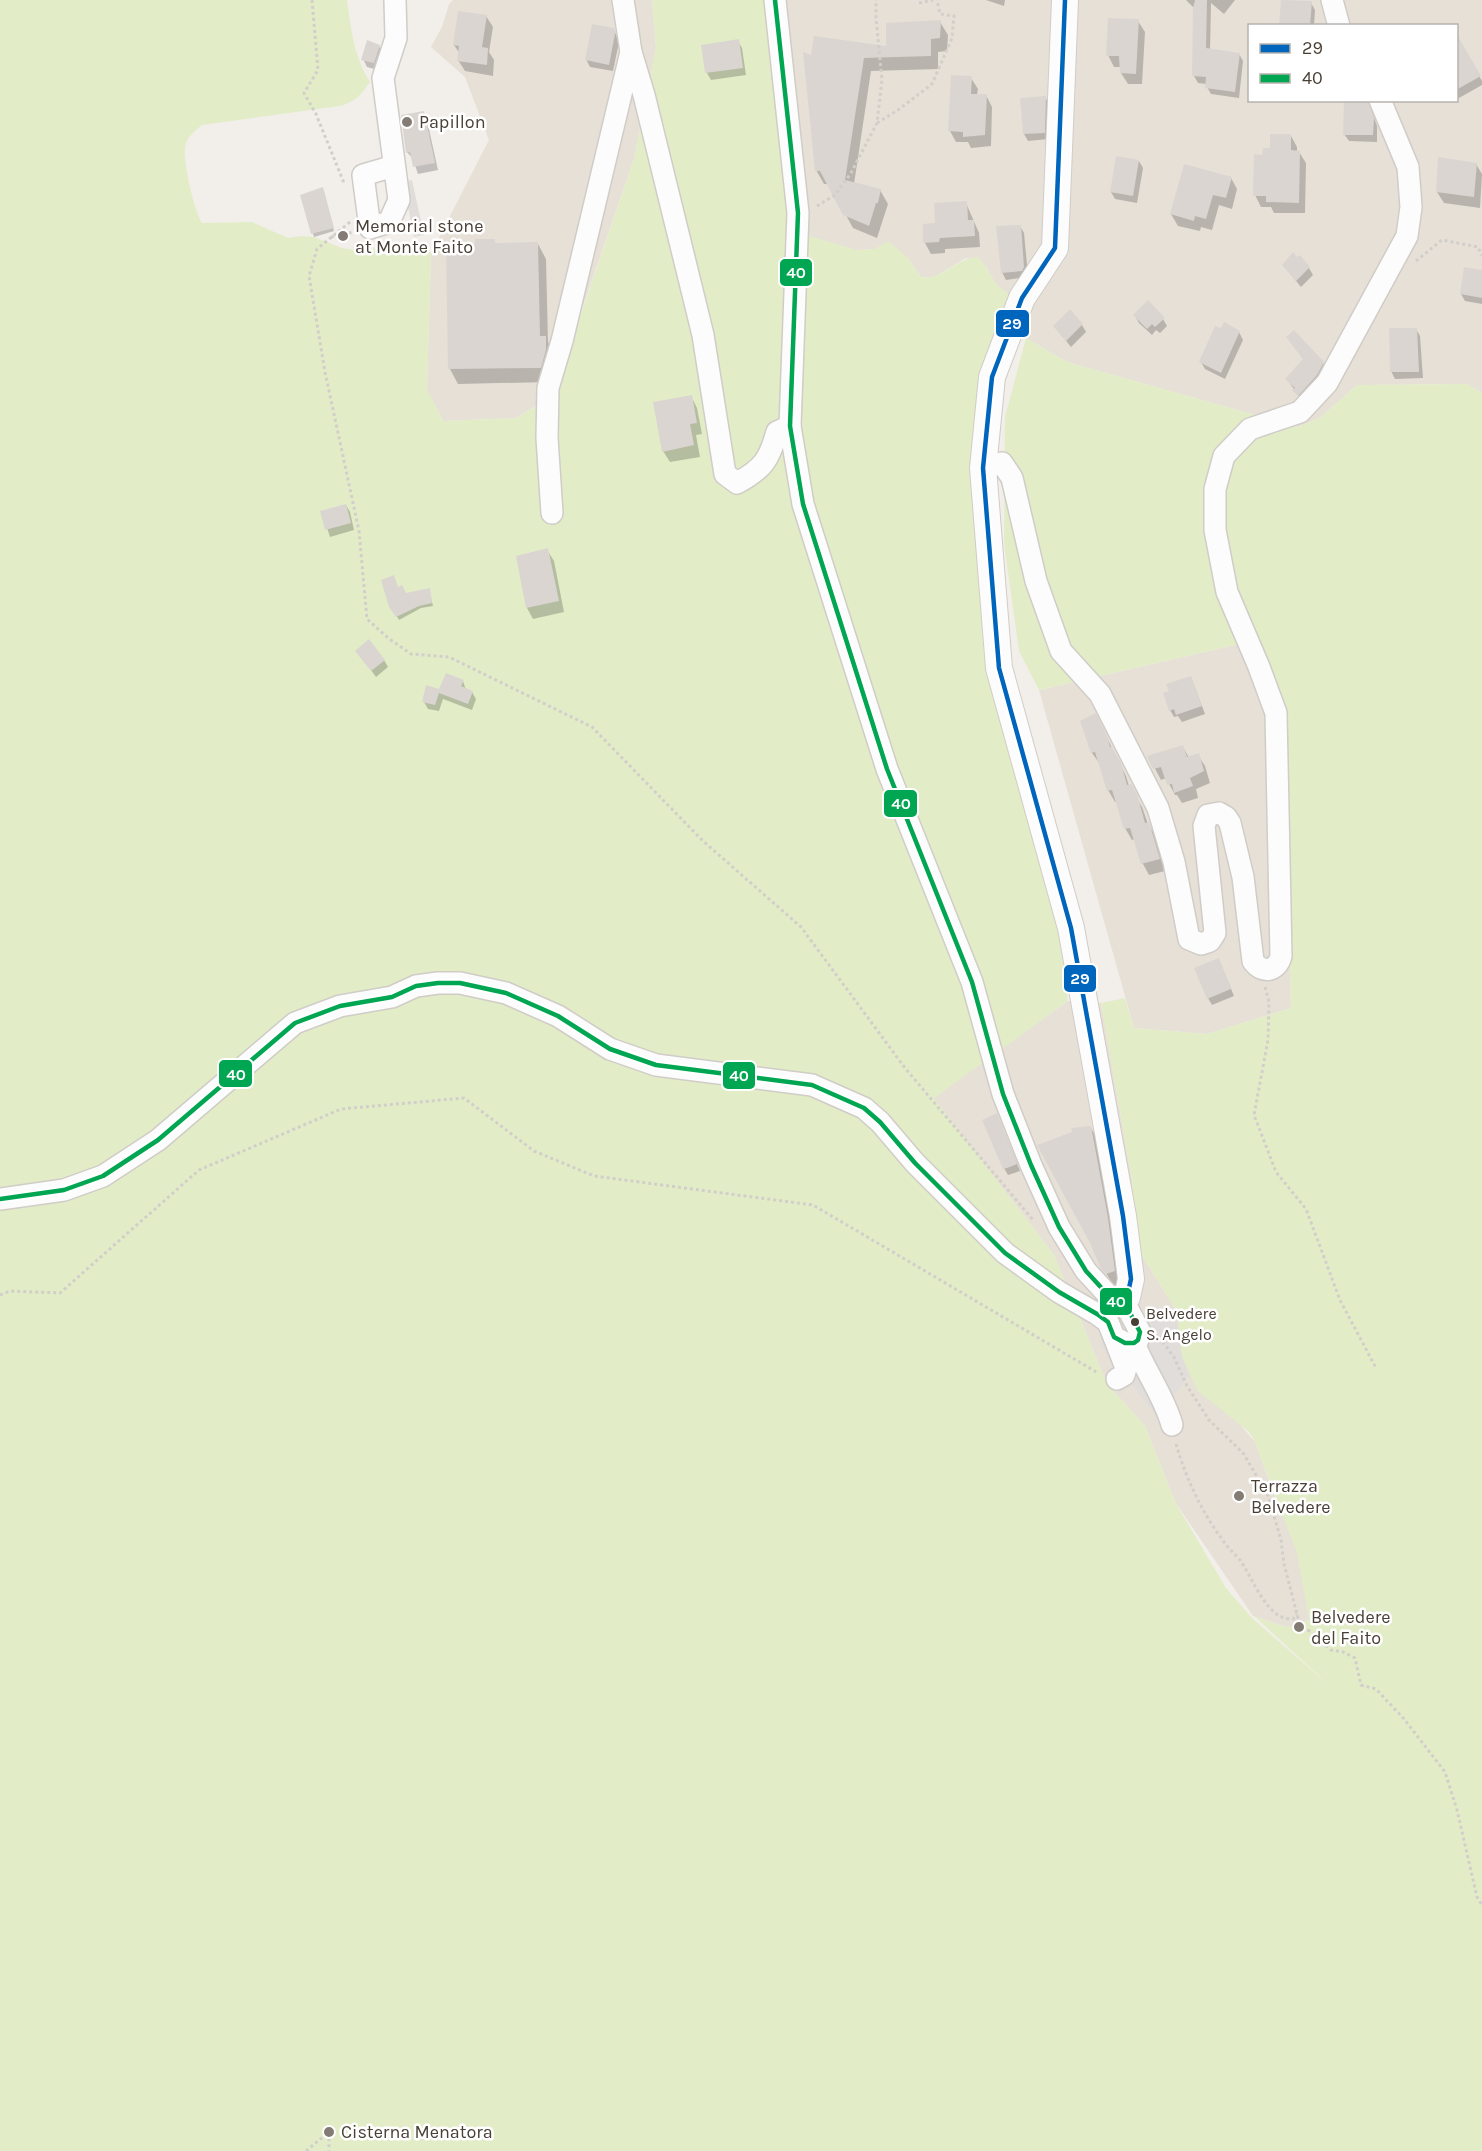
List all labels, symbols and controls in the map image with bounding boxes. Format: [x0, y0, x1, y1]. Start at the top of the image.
legend [1248, 24, 1458, 102]
text: 29 [1302, 37, 1323, 59]
text: 40 [1302, 67, 1323, 89]
place label: Papillon [419, 111, 486, 133]
marker: Papillon [400, 115, 414, 129]
place label: Memorial stone at Monte Faito [355, 215, 483, 258]
marker: Memorial stone at Monte Faito [336, 229, 350, 243]
line badge: 40 [779, 258, 813, 287]
text: 40 [786, 263, 806, 282]
line badge: 29 [995, 309, 1030, 338]
text: 29 [1002, 314, 1022, 333]
line badge: 40 [883, 789, 918, 818]
text: 40 [891, 794, 911, 813]
line badge: 29 [1063, 964, 1097, 993]
text: 29 [1070, 969, 1090, 988]
line badge: 40 [218, 1059, 253, 1088]
line badge: 40 [722, 1061, 756, 1090]
text: 40 [226, 1065, 246, 1084]
text: 40 [729, 1066, 749, 1085]
line badge: 40 [1099, 1287, 1133, 1316]
text: 40 [1106, 1292, 1126, 1311]
place label: Belvedere S. Angelo [1146, 1304, 1217, 1344]
marker: Belvedere S. Angelo [1129, 1316, 1141, 1328]
place label: Terrazza Belvedere [1251, 1475, 1330, 1518]
marker: Terrazza Belvedere [1232, 1489, 1246, 1503]
place label: Belvedere del Faito [1311, 1606, 1390, 1649]
marker: Belvedere del Faito [1292, 1620, 1306, 1634]
place label: Cisterna Menatora [341, 2121, 493, 2143]
marker: Cisterna Menatora [322, 2125, 336, 2139]

